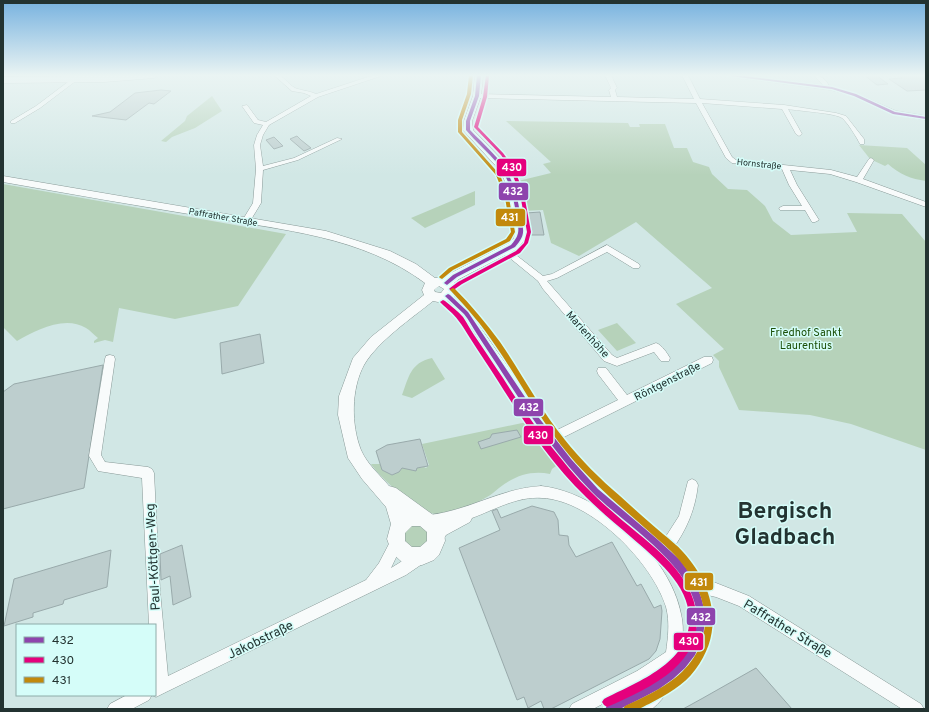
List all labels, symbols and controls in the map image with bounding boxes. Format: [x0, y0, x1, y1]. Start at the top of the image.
street label: Hornstraße [736, 157, 782, 172]
line badge: 430 [496, 158, 527, 177]
text: 430 [502, 161, 522, 175]
line badge: 432 [498, 182, 529, 201]
text: 432 [503, 185, 523, 199]
street label: Paffrather Straße [188, 206, 258, 229]
line badge: 431 [495, 208, 526, 227]
text: 431 [501, 211, 519, 225]
street label: Marienhöhe [562, 308, 612, 361]
park label: Friedhof Sankt Laurentius [770, 326, 842, 353]
street label: Röntgenstraße [632, 359, 703, 405]
line badge: 432 [513, 398, 544, 417]
text: 432 [519, 401, 539, 415]
line badge: 430 [523, 425, 554, 445]
text: 430 [528, 429, 548, 443]
district label: Bergisch Gladbach [735, 498, 835, 553]
street label: Paul-Köttgen-Weg [143, 503, 165, 611]
line badge: 431 [684, 572, 714, 591]
text: 431 [690, 576, 708, 590]
street label: Paffrather Straße [740, 597, 834, 662]
line badge: 432 [686, 607, 716, 626]
text: 432 [691, 611, 711, 625]
street label: Jakobstraße [225, 618, 296, 664]
legend [16, 624, 156, 696]
line badge: 430 [673, 632, 704, 651]
text: 432 [52, 633, 74, 649]
text: 430 [679, 635, 699, 649]
text: 430 [52, 653, 74, 669]
text: 431 [52, 673, 71, 689]

